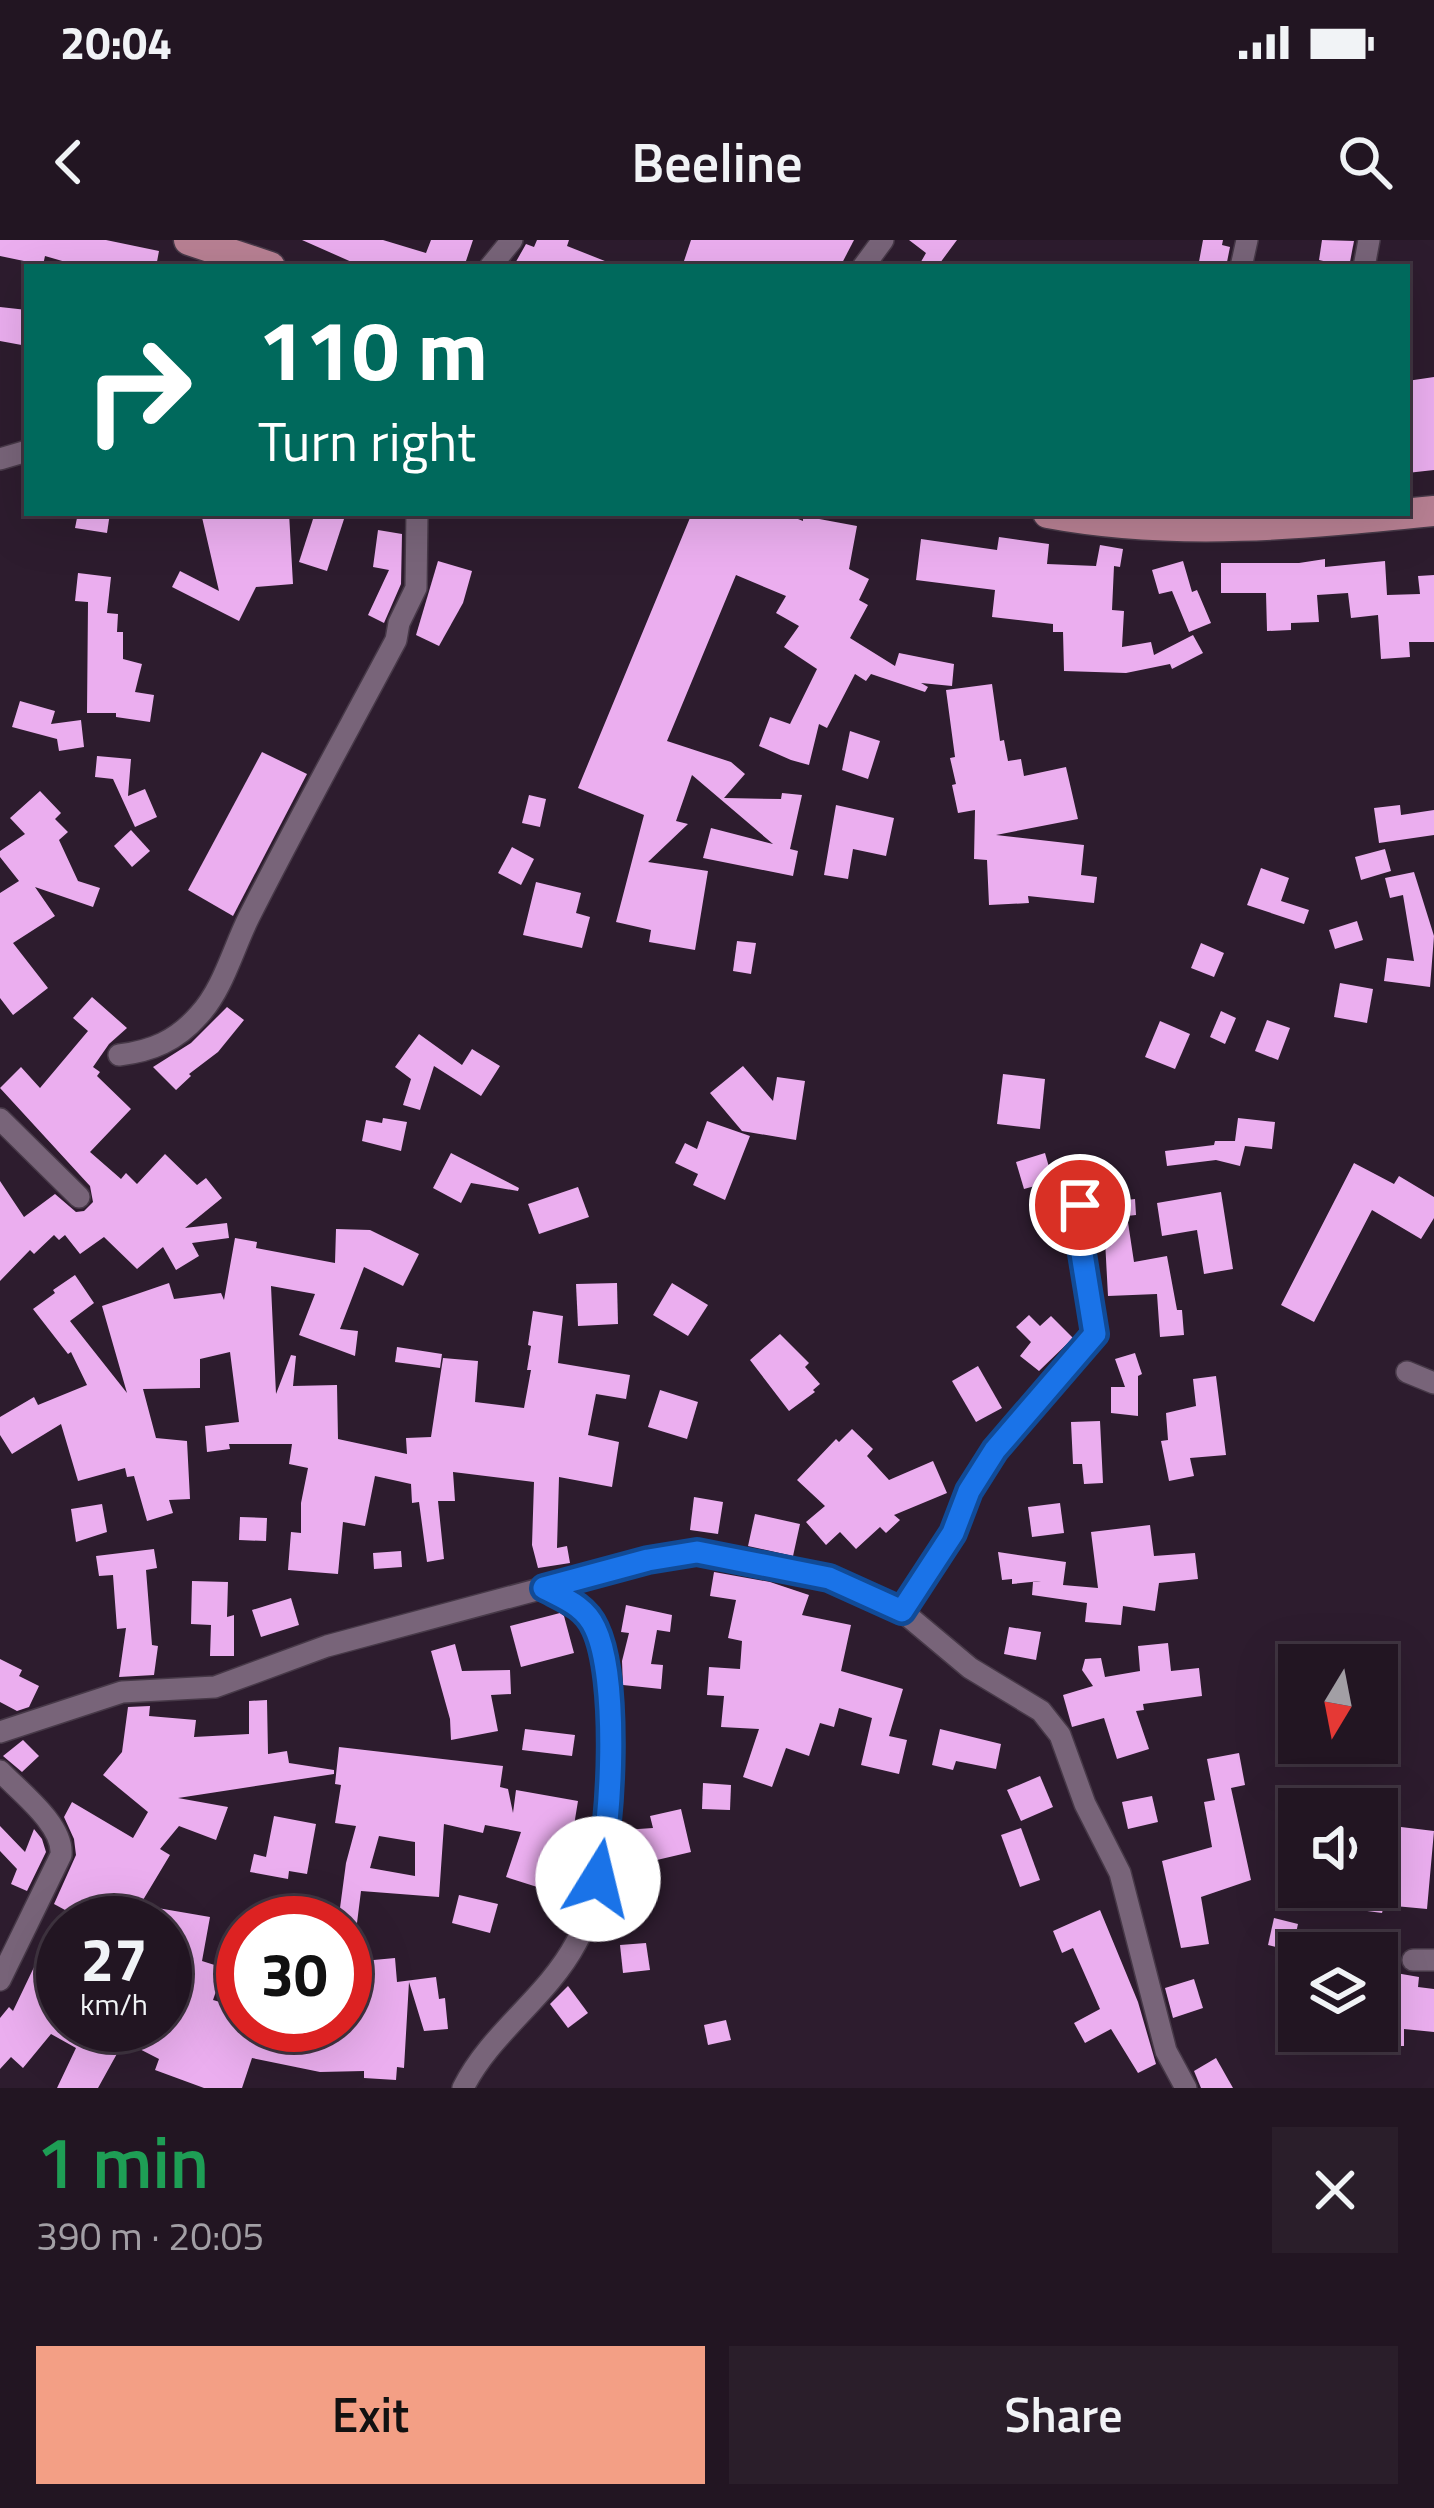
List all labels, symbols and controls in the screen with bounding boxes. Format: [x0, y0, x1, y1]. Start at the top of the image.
text: 20:04 [60, 8, 172, 76]
text: Beeline [631, 121, 803, 203]
icon: back [36, 129, 102, 195]
icon: search [1332, 129, 1398, 195]
text: 110 m [258, 285, 488, 413]
icon: right [60, 312, 216, 468]
text: Turn right [258, 400, 476, 482]
pin [1029, 1154, 1131, 1256]
icon: arrive [1047, 1172, 1113, 1238]
north arrow [1278, 1644, 1398, 1764]
map controls [1278, 1644, 1398, 2052]
button: sound [1278, 1788, 1398, 1908]
position arrow [535, 1816, 661, 1942]
speed limit sign: 30 [216, 1896, 372, 2052]
text: 27 [80, 1913, 148, 2004]
button: layers [1278, 1932, 1398, 2052]
text: km/h [80, 1981, 148, 2027]
text: 1 min [36, 2106, 209, 2216]
button: close [1272, 2127, 1398, 2253]
text: 390 m · 20:05 [36, 2206, 264, 2265]
button: Exit [36, 2346, 705, 2484]
button: Share [729, 2346, 1398, 2484]

